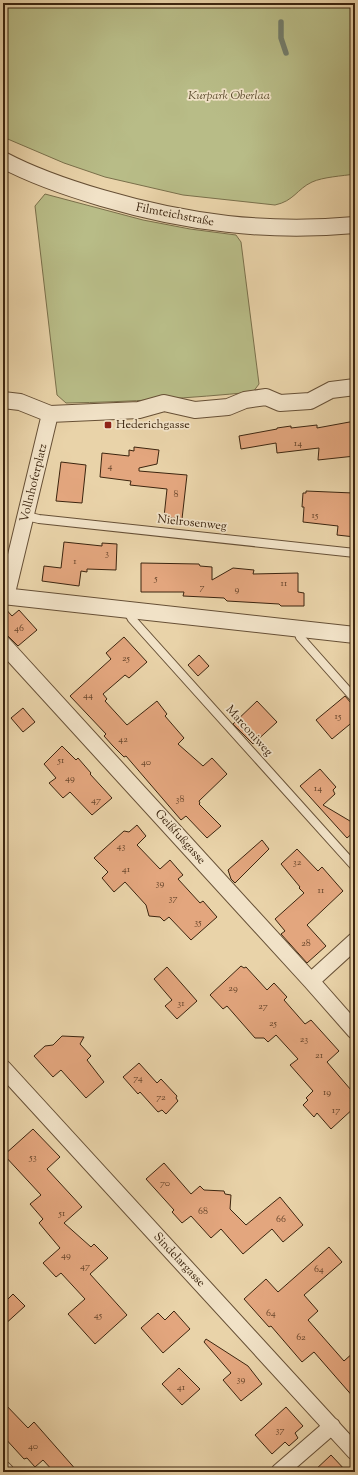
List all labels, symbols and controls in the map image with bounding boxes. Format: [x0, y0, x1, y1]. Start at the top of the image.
park label: Kurpark Oberlaa [188, 87, 270, 105]
street label: Filmteichstraße [134, 199, 216, 231]
place label: Hederichgasse [116, 416, 190, 434]
marker: Hederichgasse [103, 420, 113, 430]
house number: 14 [294, 436, 302, 451]
street label: Vollnhoferplatz [16, 441, 53, 524]
house number: 4 [107, 459, 113, 474]
house number: 8 [174, 487, 179, 502]
house number: 15 [312, 508, 319, 523]
street label: Nielrosenweg [156, 510, 228, 536]
house number: 3 [105, 546, 109, 561]
house number: 1 [73, 554, 77, 569]
house number: 5 [153, 571, 158, 586]
house number: 11 [281, 576, 288, 591]
house number: 7 [199, 580, 205, 595]
house number: 9 [235, 582, 240, 597]
house number: 46 [14, 621, 24, 636]
house number: 25 [122, 651, 131, 666]
house number: 44 [83, 688, 93, 703]
street label: Marconiweg [221, 701, 277, 761]
house number: 15 [335, 709, 342, 724]
house number: 42 [118, 732, 128, 747]
house number: 51 [57, 753, 65, 768]
house number: 40 [141, 755, 151, 770]
house number: 49 [65, 771, 75, 786]
house number: 14 [314, 781, 322, 796]
house number: 38 [175, 792, 185, 807]
house number: 47 [91, 793, 101, 808]
street label: Geißfußgasse [150, 805, 210, 869]
house number: 43 [116, 839, 126, 854]
house number: 32 [293, 855, 302, 870]
house number: 41 [122, 862, 131, 877]
house number: 39 [156, 876, 165, 891]
house number: 11 [318, 883, 325, 898]
house number: 37 [168, 891, 178, 906]
house number: 35 [194, 915, 202, 930]
house number: 28 [301, 936, 311, 951]
house number: 29 [228, 981, 238, 996]
house number: 31 [177, 996, 185, 1011]
house number: 27 [258, 999, 268, 1014]
house number: 25 [269, 1016, 278, 1031]
house number: 23 [300, 1032, 308, 1047]
house number: 21 [315, 1048, 324, 1063]
house number: 74 [133, 1071, 143, 1086]
house number: 19 [323, 1085, 331, 1100]
house number: 72 [156, 1090, 166, 1105]
house number: 17 [332, 1103, 340, 1118]
house number: 53 [28, 1150, 37, 1165]
house number: 70 [160, 1176, 170, 1191]
house number: 68 [198, 1204, 208, 1219]
house number: 51 [58, 1206, 66, 1221]
house number: 66 [276, 1212, 286, 1227]
street label: Sindelargasse [149, 1228, 210, 1292]
house number: 49 [61, 1248, 71, 1263]
house number: 47 [80, 1259, 90, 1274]
house number: 64 [314, 1262, 324, 1277]
house number: 64 [266, 1306, 276, 1321]
house number: 45 [94, 1308, 103, 1323]
house number: 62 [296, 1330, 306, 1345]
house number: 39 [237, 1372, 246, 1387]
house number: 41 [177, 1380, 186, 1395]
house number: 37 [275, 1423, 285, 1438]
house number: 40 [28, 1439, 38, 1454]

